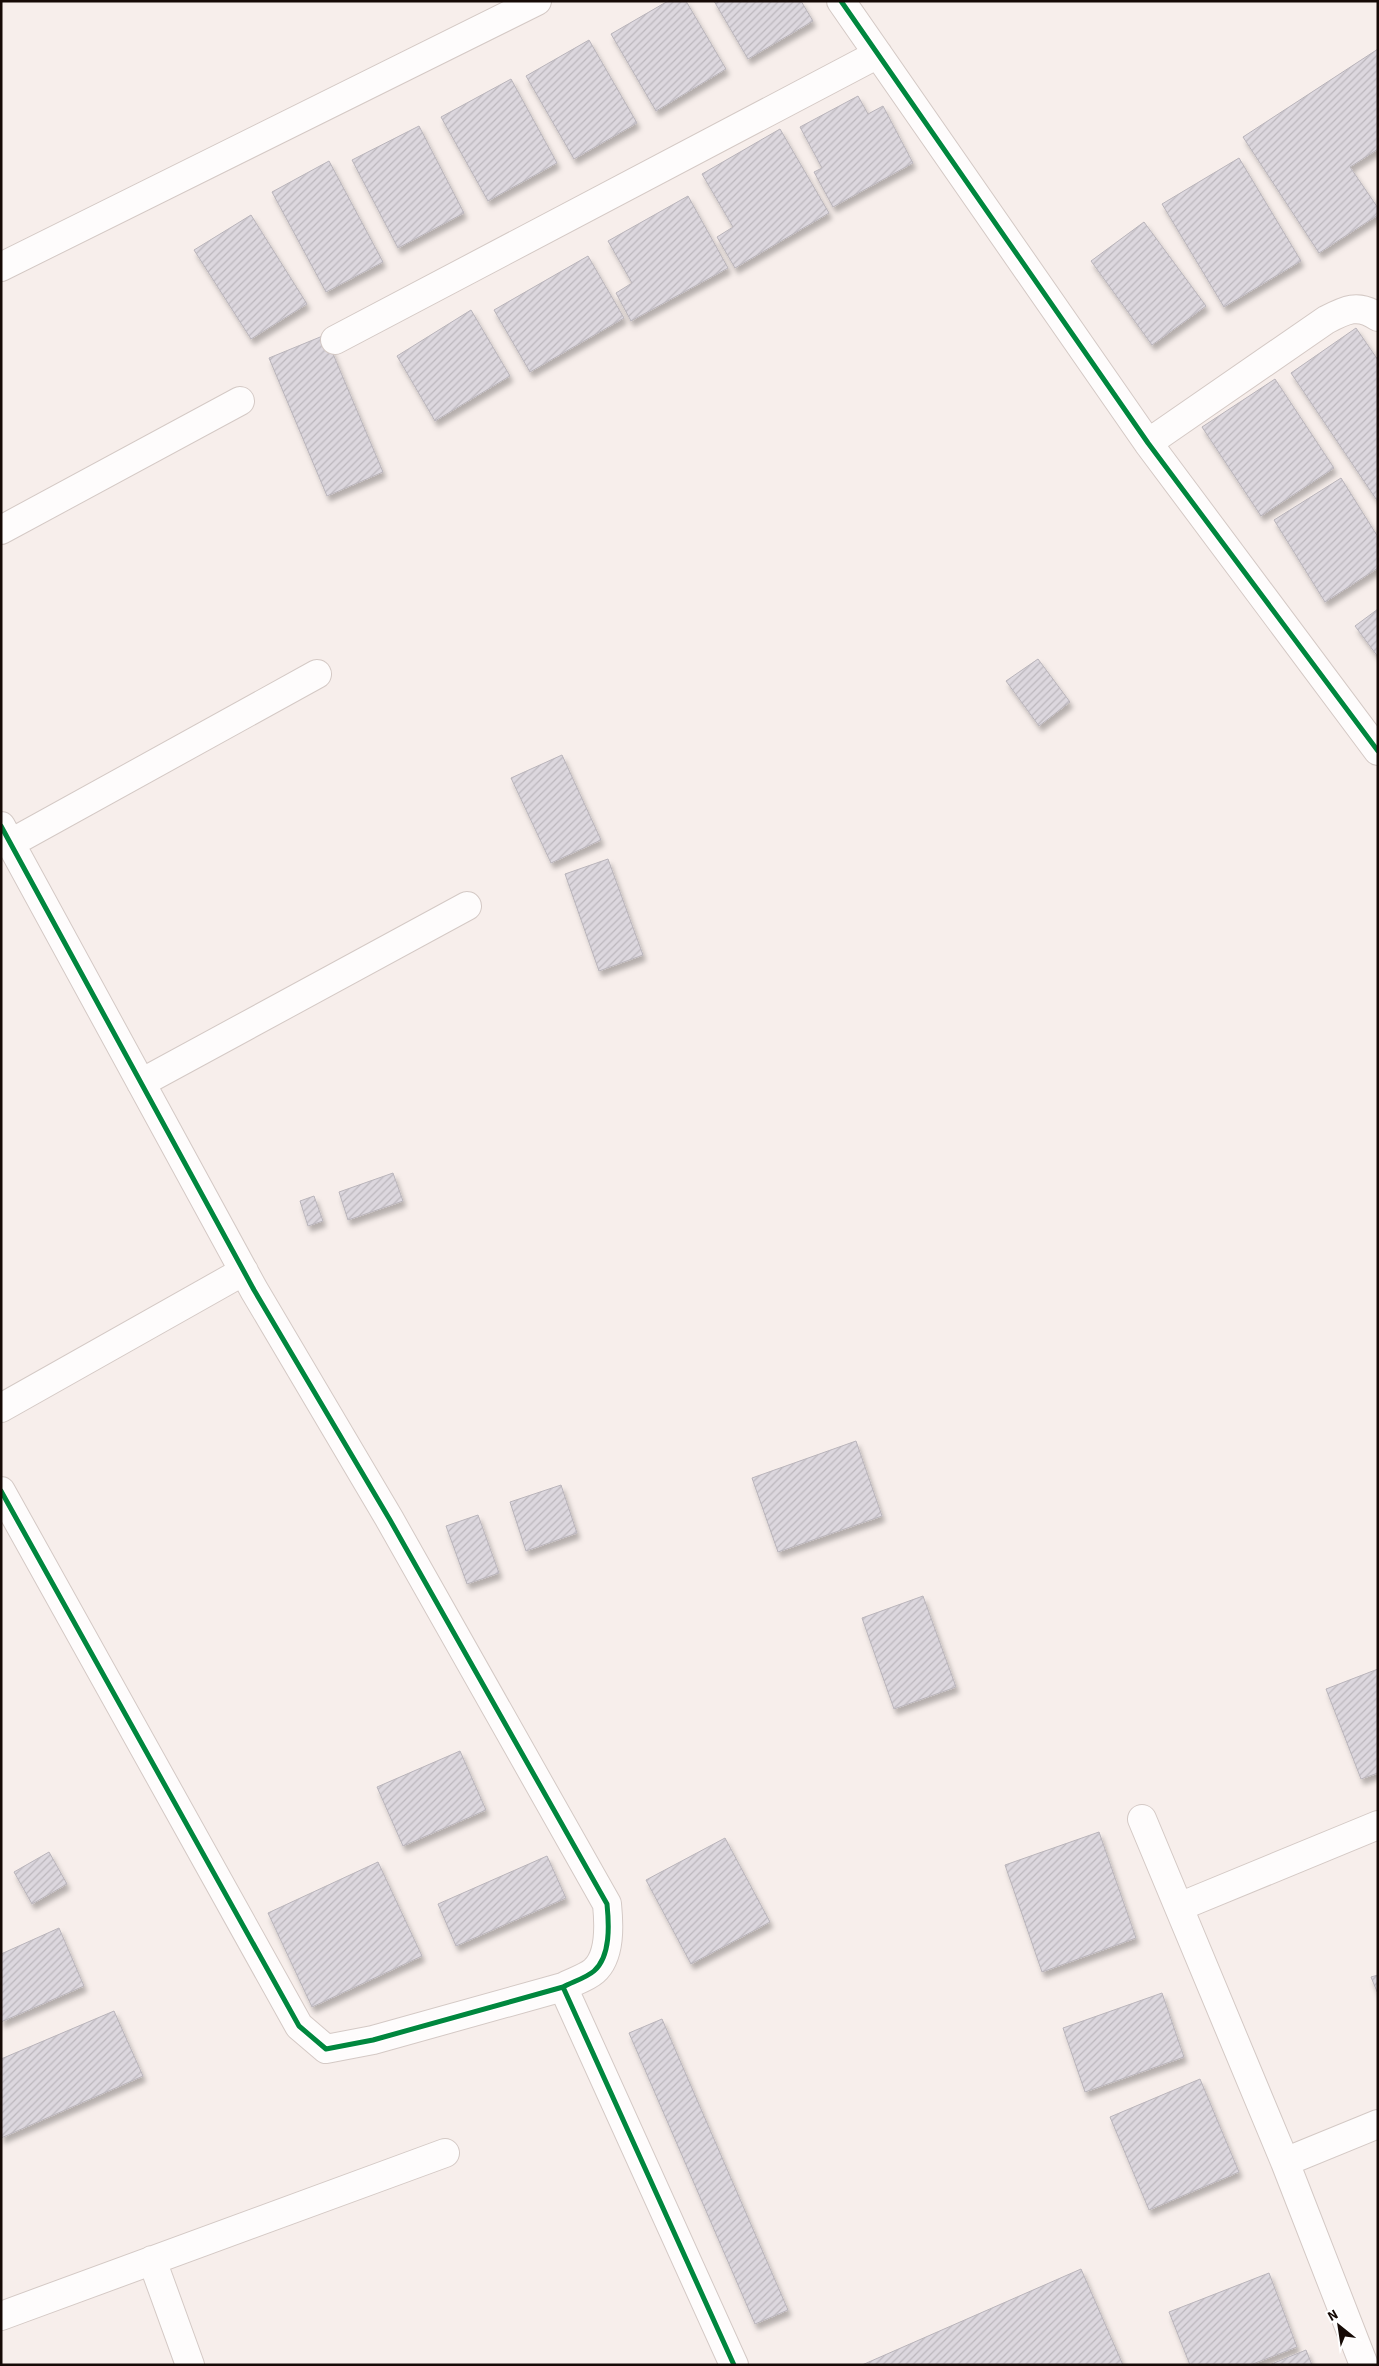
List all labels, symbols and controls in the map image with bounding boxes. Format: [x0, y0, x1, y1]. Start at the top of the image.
north arrow [1314, 2301, 1364, 2351]
text: N [1324, 2305, 1342, 2327]

